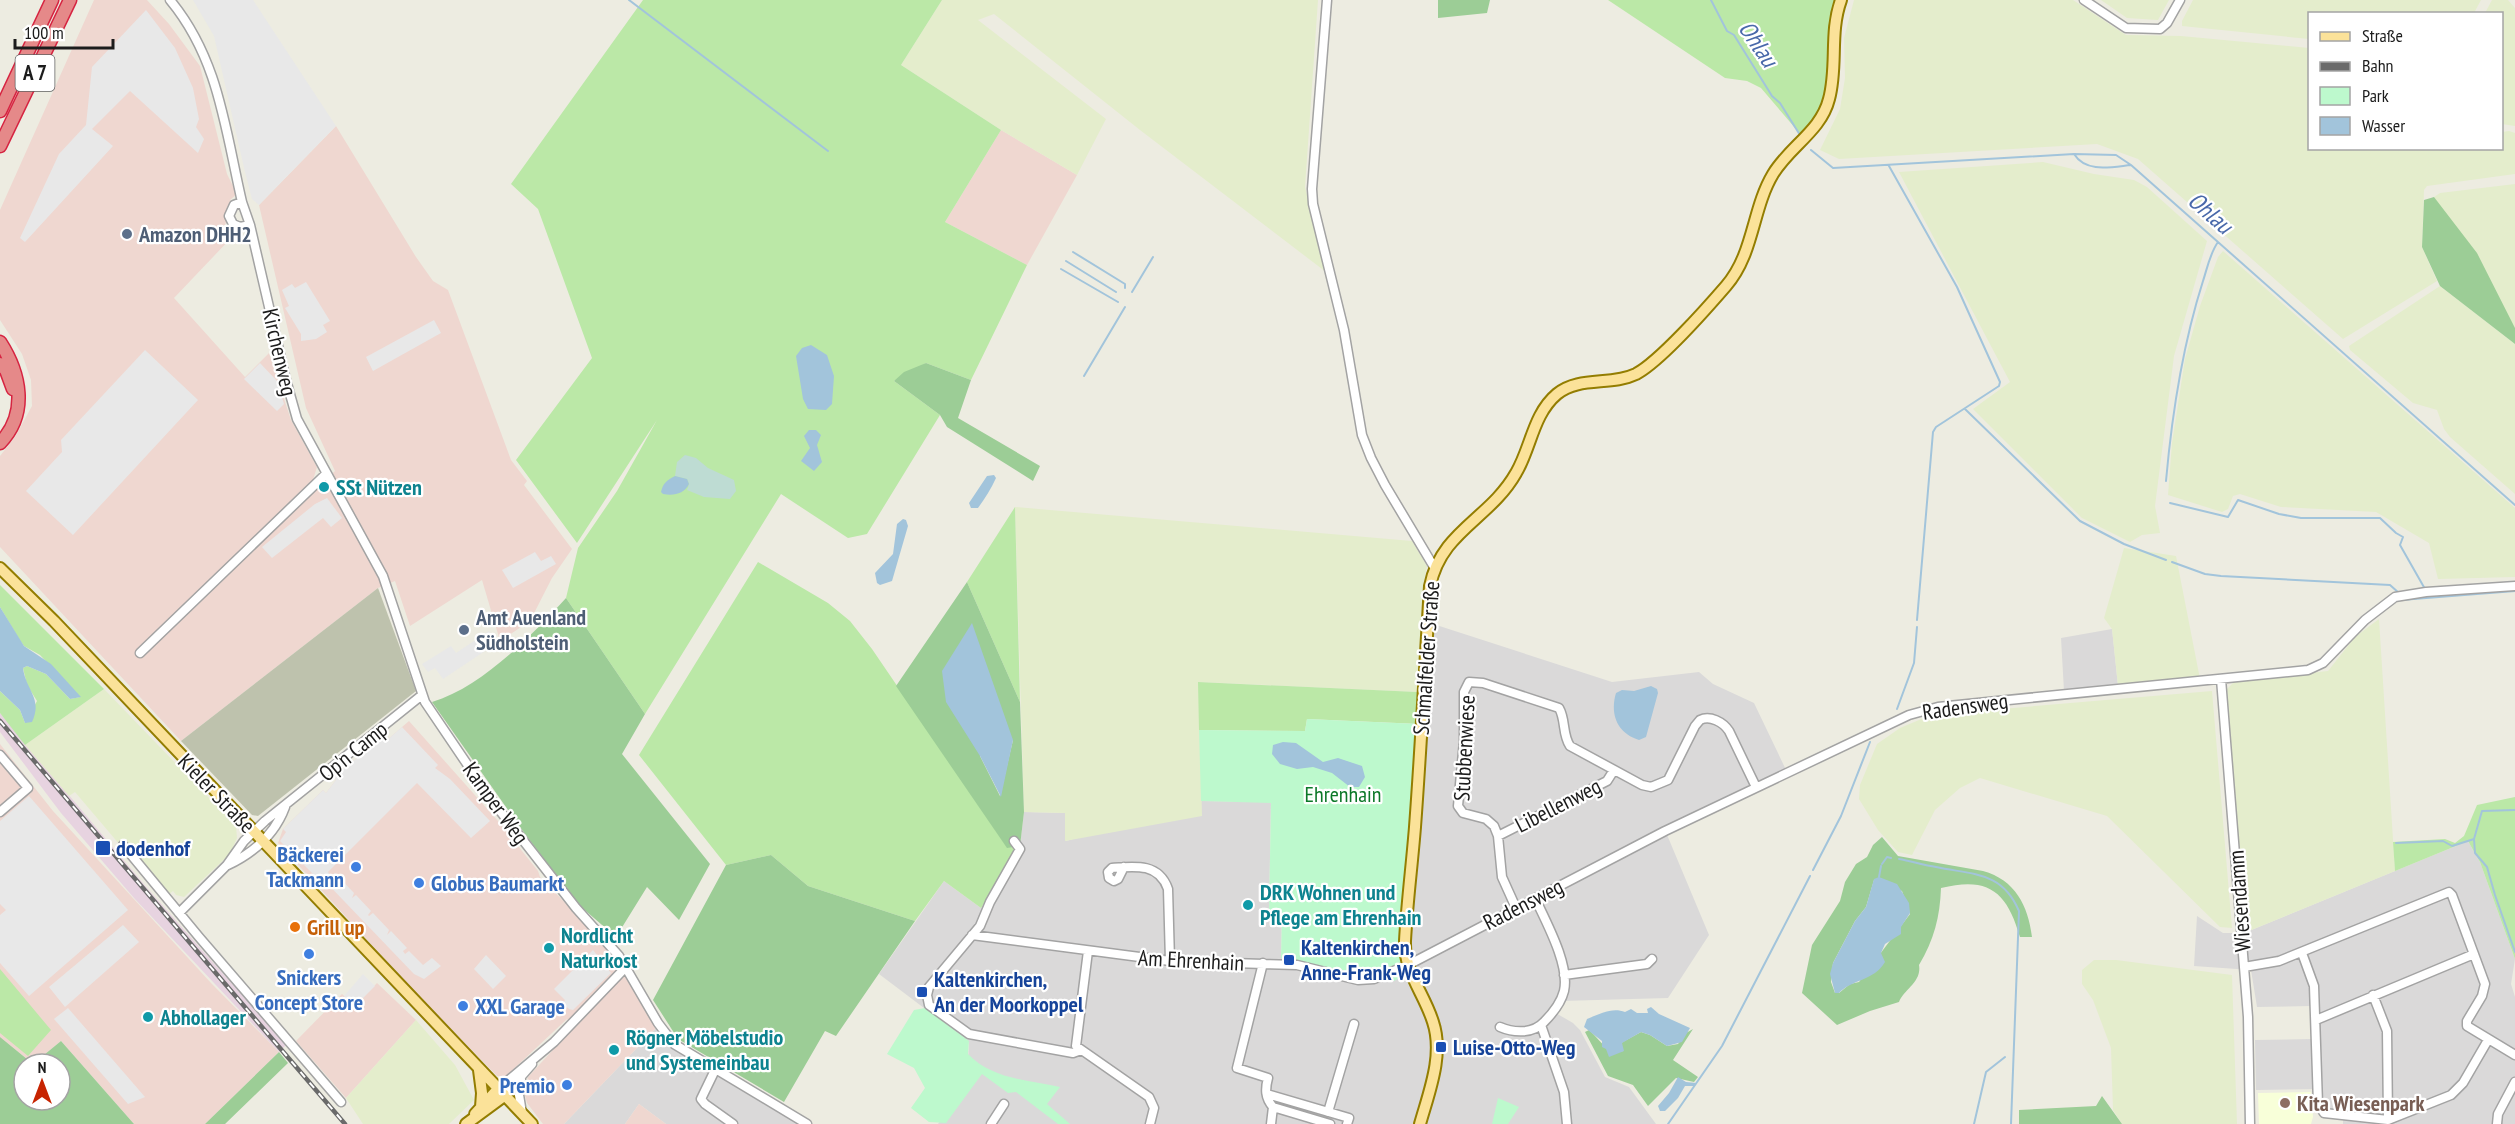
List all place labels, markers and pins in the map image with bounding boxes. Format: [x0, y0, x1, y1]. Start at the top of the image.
place label: Amazon DHH2 [138, 220, 252, 248]
marker: Amazon DHH2 [120, 227, 134, 241]
place label: SSt Nützen [336, 473, 422, 501]
marker: SSt Nützen [317, 480, 331, 494]
place label: Amt Auenland Südholstein [475, 603, 586, 656]
marker: Amt Auenland Südholstein [457, 623, 471, 637]
place label: dodenhof [116, 834, 191, 862]
marker: dodenhof [94, 839, 112, 857]
place label: Bäckerei Tackmann [266, 840, 344, 893]
marker: Bäckerei Tackmann [349, 860, 363, 874]
place label: Globus Baumarkt [431, 869, 565, 897]
marker: Globus Baumarkt [412, 876, 426, 890]
place label: DRK Wohnen und Pflege am Ehrenhain [1260, 878, 1422, 931]
marker: DRK Wohnen und Pflege am Ehrenhain [1241, 898, 1255, 912]
place label: Grill up [307, 913, 364, 941]
marker: Grill up [288, 920, 302, 934]
place label: Nordlicht Naturkost [561, 921, 638, 974]
place label: Kaltenkirchen, Anne-Frank-Weg [1300, 933, 1431, 986]
marker: Nordlicht Naturkost [542, 941, 556, 955]
marker: Snickers Concept Store [302, 947, 316, 961]
marker: Kaltenkirchen, Anne-Frank-Weg [1282, 953, 1296, 967]
place label: Snickers Concept Store [255, 963, 363, 1016]
place label: Kaltenkirchen, An der Moorkoppel [933, 965, 1084, 1018]
marker: Kaltenkirchen, An der Moorkoppel [915, 985, 929, 999]
place label: XXL Garage [475, 992, 565, 1020]
marker: XXL Garage [456, 999, 470, 1013]
place label: Abhollager [159, 1003, 246, 1031]
marker: Abhollager [141, 1010, 155, 1024]
place label: Rögner Möbelstudio und Systemeinbau [626, 1023, 784, 1076]
place label: Luise-Otto-Weg [1453, 1033, 1576, 1061]
marker: Luise-Otto-Weg [1434, 1040, 1448, 1054]
marker: Rögner Möbelstudio und Systemeinbau [607, 1043, 621, 1057]
place label: Premio [500, 1071, 555, 1099]
marker: Premio [560, 1078, 574, 1092]
place label: Kita Wiesenpark [2297, 1089, 2425, 1117]
marker: Kita Wiesenpark [2278, 1096, 2292, 1110]

